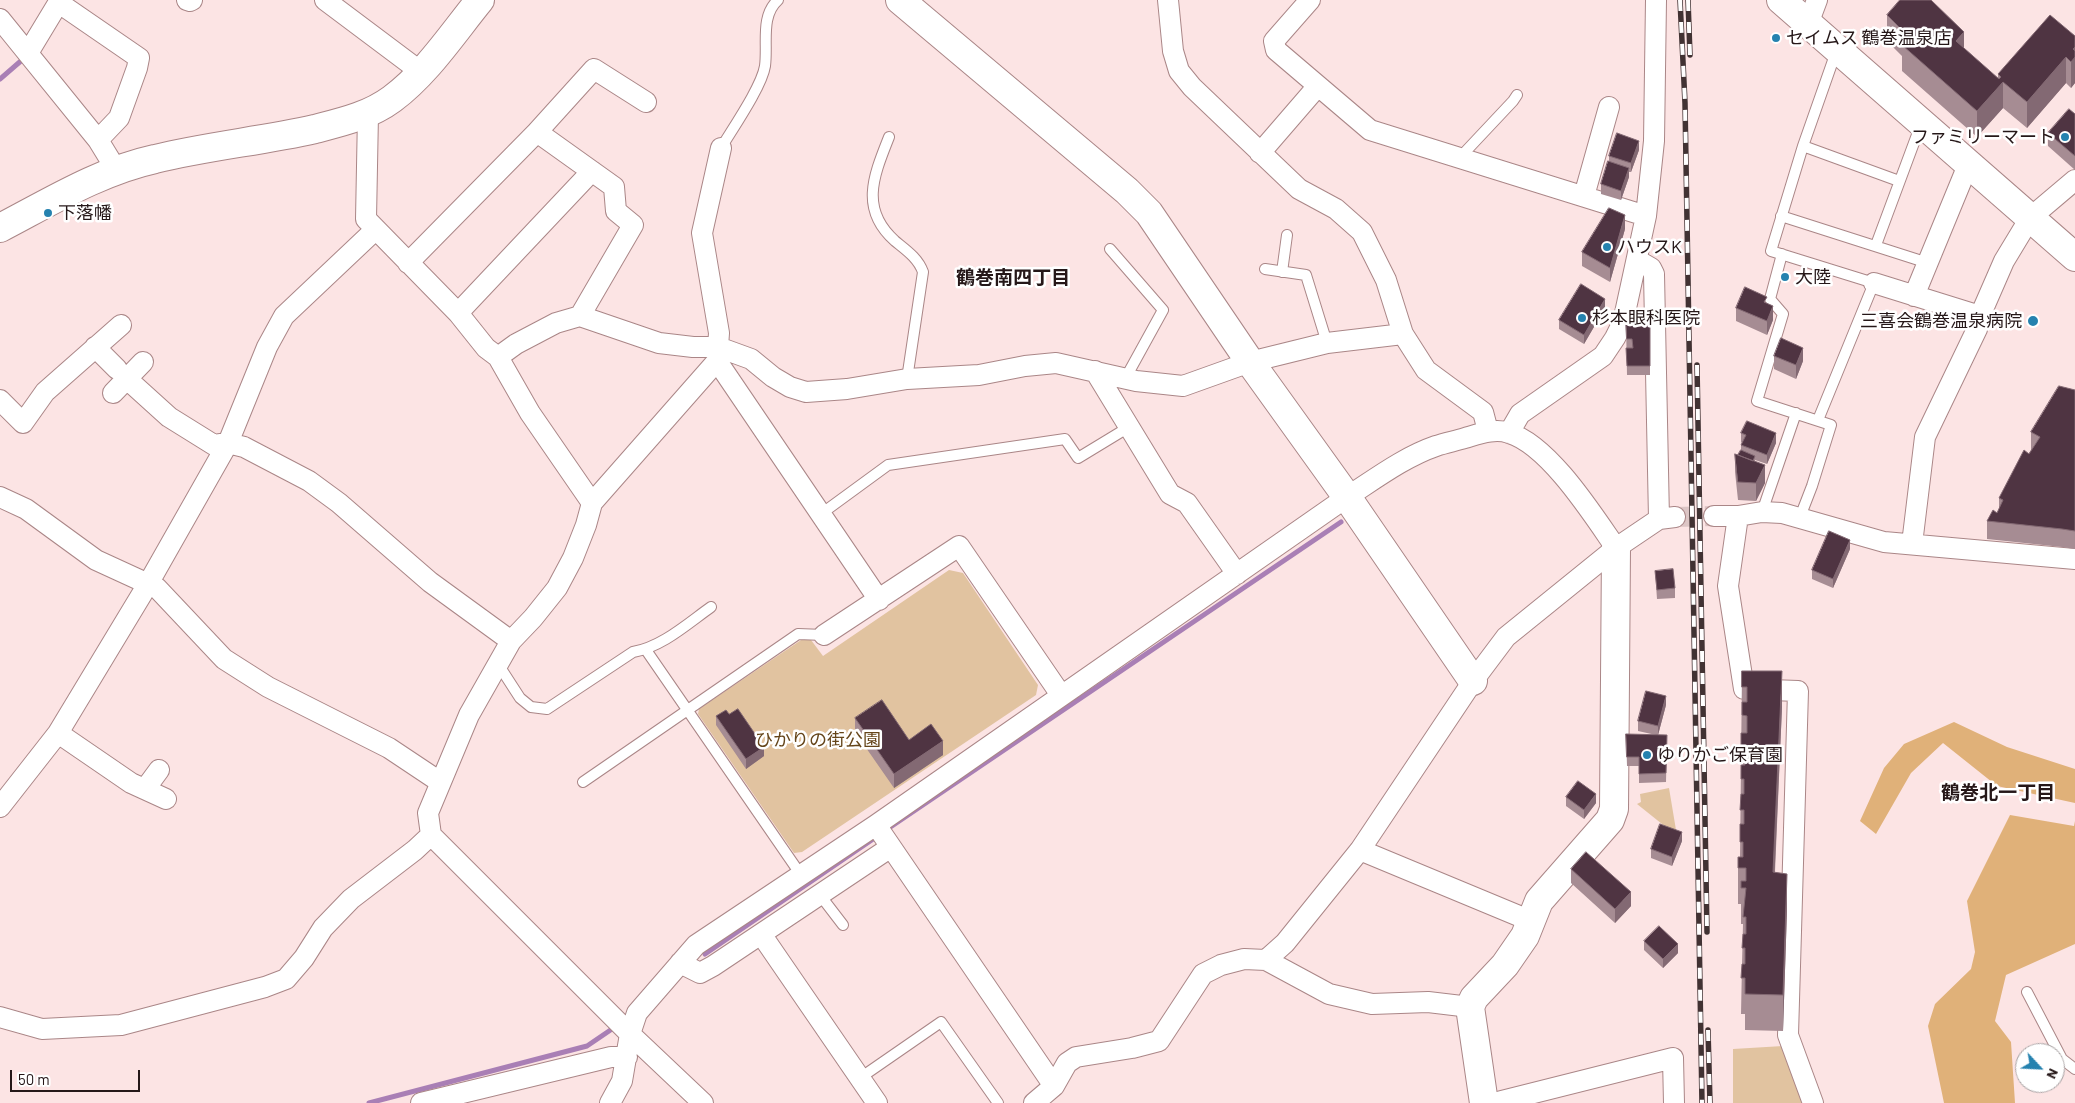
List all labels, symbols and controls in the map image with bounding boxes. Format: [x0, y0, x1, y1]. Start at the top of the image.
place label: セイムス 鶴巻温泉店 [1786, 27, 1952, 49]
marker: セイムス 鶴巻温泉店 [1770, 32, 1782, 44]
place label: ファミリーマート [1911, 126, 2055, 148]
marker: ファミリーマート [2059, 131, 2071, 143]
place label: 下落幡 [58, 202, 112, 224]
marker: 下落幡 [42, 207, 54, 219]
place label: ハウスK [1617, 236, 1682, 258]
marker: ハウスK [1601, 241, 1613, 253]
place label: 大陸 [1795, 266, 1831, 288]
district label: 鶴巻南四丁目 [956, 267, 1070, 289]
marker: 大陸 [1779, 271, 1791, 283]
place label: 杉本眼科医院 [1592, 307, 1700, 329]
place label: 三喜会鶴巻温泉病院 [1860, 310, 2022, 332]
marker: 杉本眼科医院 [1576, 312, 1588, 324]
marker: 三喜会鶴巻温泉病院 [2026, 314, 2040, 328]
park label: ひかりの街公園 [755, 729, 881, 751]
place label: ゆりかご保育園 [1657, 744, 1783, 766]
marker: ゆりかご保育園 [1641, 749, 1653, 761]
district label: 鶴巻北一丁目 [1941, 782, 2055, 804]
north arrow [2015, 1043, 2065, 1093]
scale bar [12, 1060, 142, 1092]
text: N [2043, 1066, 2063, 1082]
text: 50 m [18, 1070, 50, 1088]

